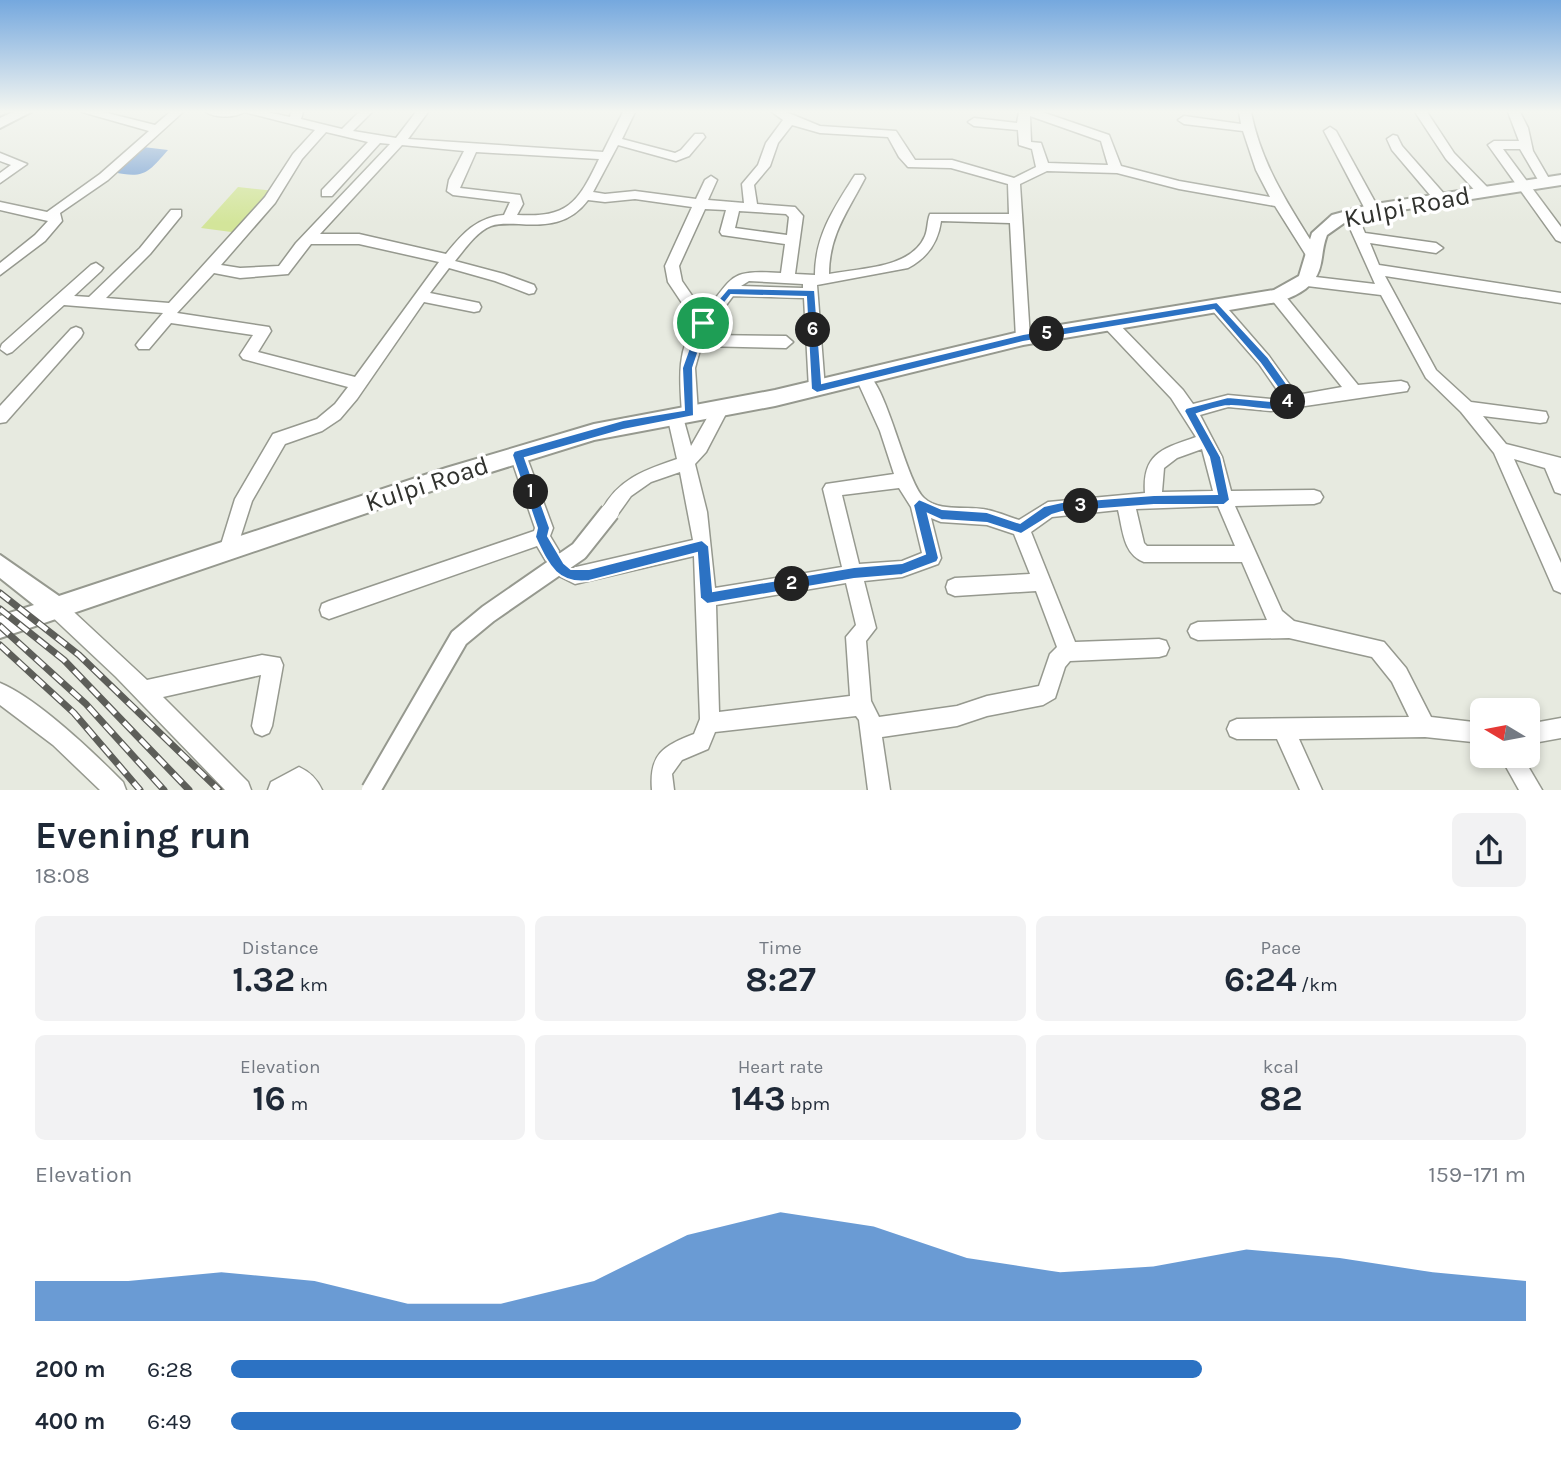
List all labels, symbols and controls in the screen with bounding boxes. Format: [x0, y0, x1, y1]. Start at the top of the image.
street label: Kulpi Road [1341, 180, 1473, 234]
pin [673, 293, 733, 353]
icon: arrive [684, 304, 722, 342]
pin: 6 [796, 312, 830, 348]
pin: 5 [1030, 316, 1064, 352]
text: 6 [807, 318, 818, 340]
text: 5 [1041, 322, 1052, 344]
pin: 4 [1270, 384, 1306, 420]
text: 4 [1282, 390, 1293, 412]
street label: Kulpi Road [361, 450, 493, 518]
pin: 1 [514, 475, 548, 510]
text: 1 [527, 480, 534, 502]
pin: 3 [1064, 489, 1098, 524]
text: 3 [1075, 494, 1086, 516]
pin: 2 [774, 566, 810, 602]
text: 2 [786, 572, 797, 594]
north arrow [1470, 698, 1540, 768]
map controls [1470, 698, 1540, 768]
text: Evening run [35, 813, 251, 858]
button: share [1452, 813, 1526, 887]
text: 18:08 [35, 862, 90, 889]
text: Distance [242, 937, 319, 959]
text: Time [759, 937, 802, 959]
text: Pace [1261, 937, 1301, 959]
text: 1.32 [232, 959, 295, 1000]
text: 8:27 [745, 959, 816, 1000]
text: 6:24 [1224, 959, 1297, 1000]
text: km [295, 974, 328, 996]
text: /km [1297, 974, 1338, 996]
text: Elevation [240, 1056, 320, 1078]
text: Heart rate [738, 1056, 823, 1078]
text: kcal [1263, 1056, 1299, 1078]
text: 16 [252, 1078, 286, 1119]
text: 143 [731, 1078, 786, 1119]
text: 82 [1259, 1078, 1303, 1119]
text: m [286, 1093, 308, 1115]
text: bpm [786, 1093, 830, 1115]
text: Elevation [35, 1161, 132, 1188]
text: 159–171 m [1428, 1161, 1526, 1188]
text: 200 m [35, 1356, 106, 1383]
text: 6:28 [147, 1356, 193, 1383]
text: 400 m [35, 1408, 105, 1435]
text: 6:49 [147, 1408, 192, 1435]

